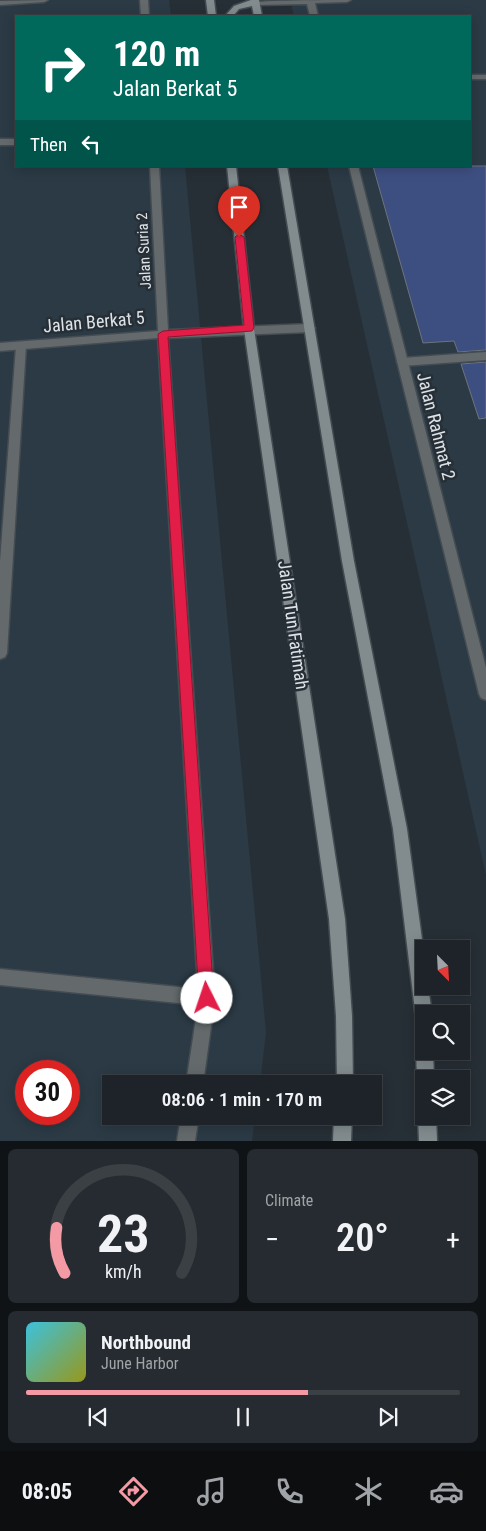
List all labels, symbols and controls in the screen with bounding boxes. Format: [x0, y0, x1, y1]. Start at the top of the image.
text: 120 m [113, 34, 200, 75]
icon: right [30, 35, 95, 100]
text: Jalan Berkat 5 [113, 76, 237, 101]
icon: left [77, 130, 105, 158]
text: Then [30, 133, 67, 156]
pin [218, 186, 260, 237]
icon: arrive [225, 193, 253, 221]
street label: Jalan Suria 2 [133, 212, 155, 290]
street label: Jalan Berkat 5 [42, 307, 146, 336]
street label: Jalan Rahmat 2 [413, 370, 460, 482]
street label: Jalan Tun Fatimah [274, 559, 313, 691]
north arrow [415, 940, 470, 995]
map controls [415, 940, 470, 1125]
position arrow [180, 971, 232, 1023]
button: search [415, 1005, 470, 1060]
speed limit sign: 30 [15, 1060, 80, 1125]
button: layers [415, 1070, 470, 1125]
text: 08:06 · 1 min · 170 m [162, 1088, 322, 1111]
text: Climate [265, 1191, 313, 1210]
text: 23 [97, 1204, 150, 1265]
text: 20° [336, 1216, 389, 1260]
text: − [265, 1223, 279, 1256]
text: + [446, 1223, 460, 1256]
text: km/h [105, 1261, 142, 1282]
text: Northbound [101, 1331, 191, 1354]
text: June Harbor [101, 1354, 179, 1373]
icon: previous [84, 1403, 112, 1431]
icon: pause [229, 1403, 257, 1431]
icon: next [374, 1403, 402, 1431]
icon: directions [116, 1474, 151, 1509]
icon: music [194, 1474, 229, 1509]
icon: phone [272, 1474, 307, 1509]
icon: climate [351, 1474, 386, 1509]
icon: car [429, 1474, 464, 1509]
text: 08:05 [22, 1479, 72, 1504]

